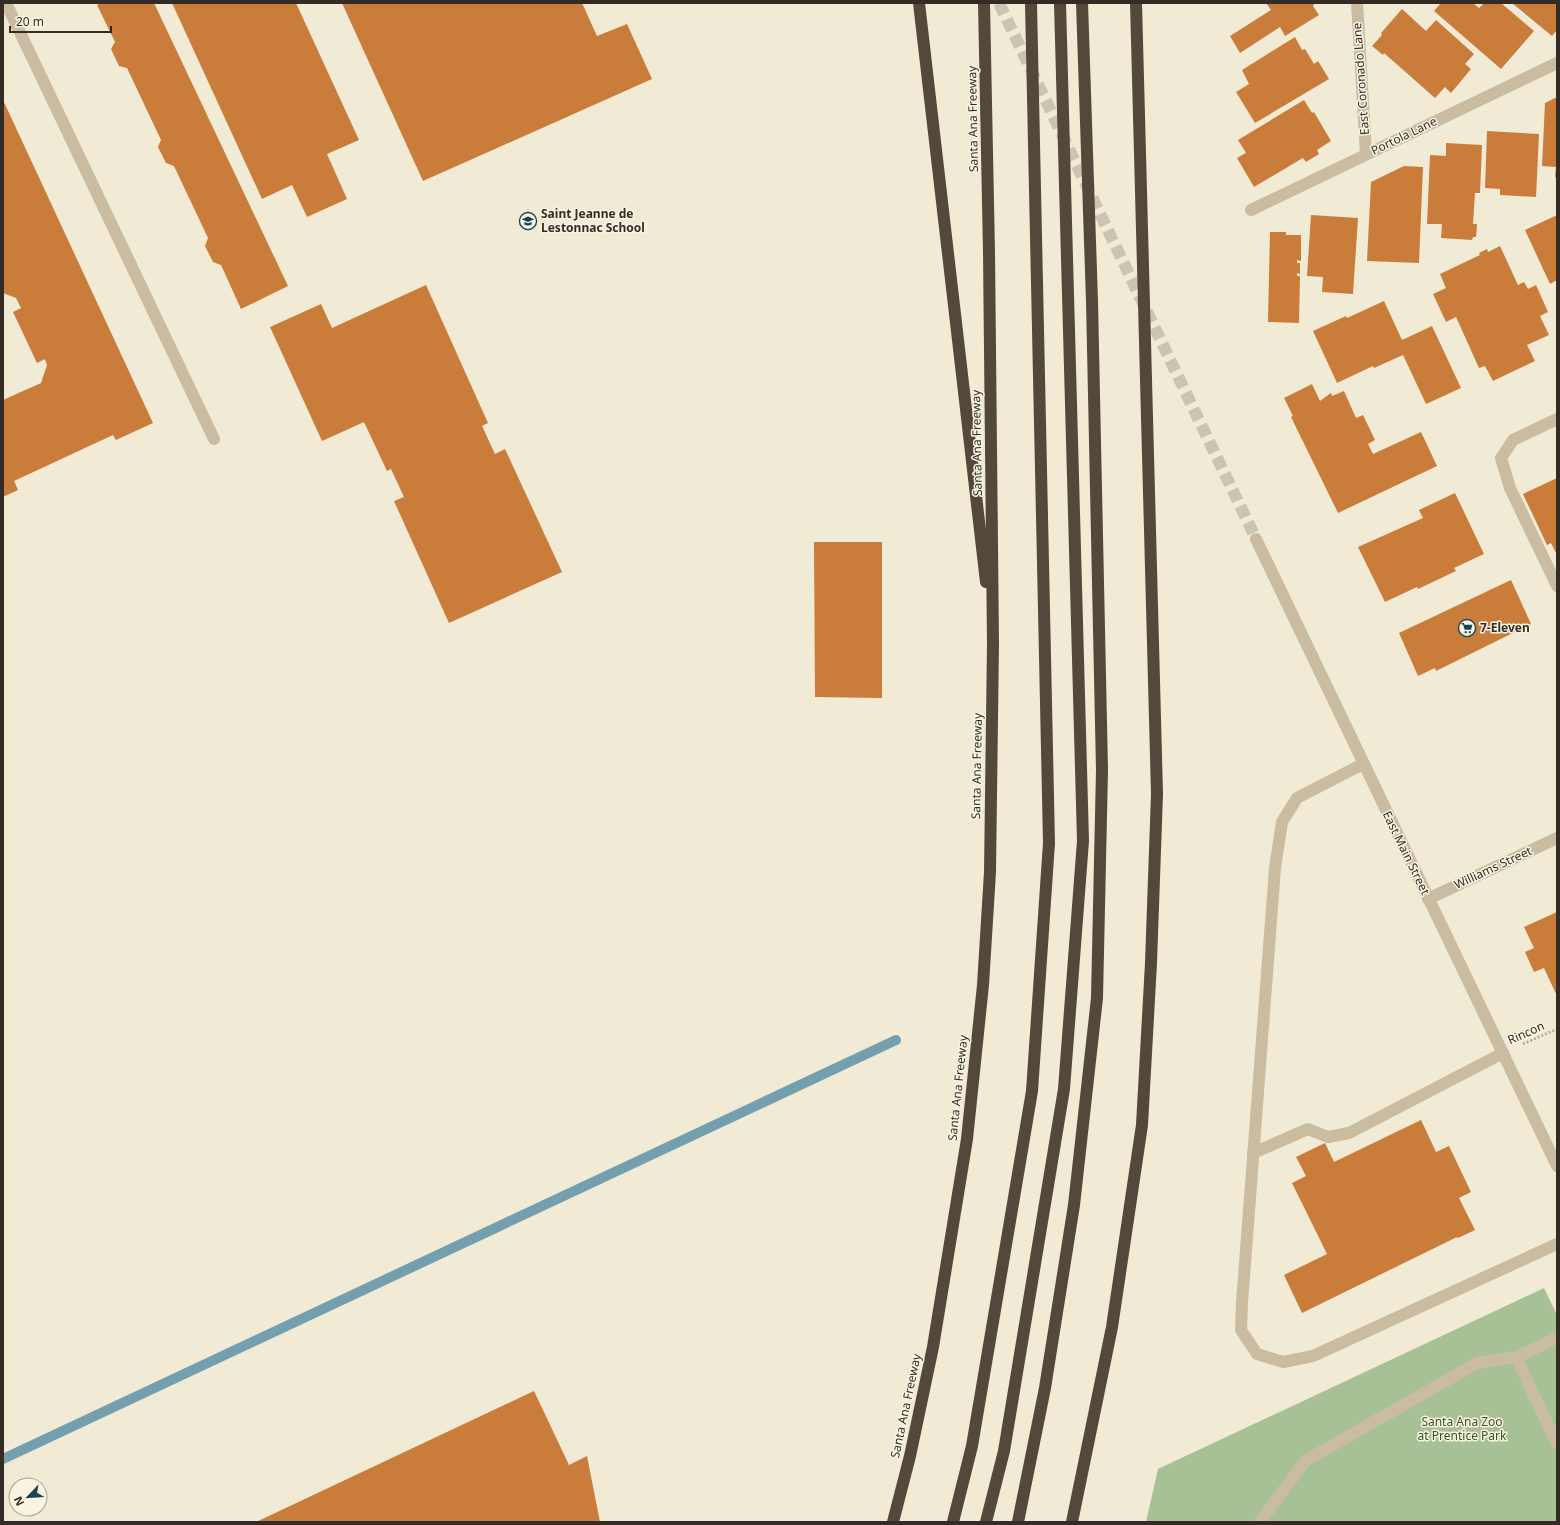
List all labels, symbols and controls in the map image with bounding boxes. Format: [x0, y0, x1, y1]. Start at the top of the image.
scale bar [10, 8, 111, 34]
text: 20 m [16, 13, 44, 30]
street label: East Coronado Lane [1348, 22, 1373, 136]
street label: Santa Ana Freeway [963, 65, 982, 172]
street label: Portola Lane [1368, 112, 1440, 159]
place label: Saint Jeanne de Lestonnac School [541, 205, 645, 236]
school or university icon: Saint Jeanne de Lestonnac School [518, 211, 538, 231]
street label: Santa Ana Freeway [967, 389, 986, 496]
supermarket icon: 7-Eleven [1457, 618, 1477, 638]
place label: 7-Eleven [1480, 619, 1530, 636]
street label: Santa Ana Freeway [967, 712, 986, 819]
street label: East Main Street [1379, 808, 1434, 898]
street label: Williams Street [1451, 842, 1535, 893]
street label: Rincon [1505, 1017, 1547, 1048]
street label: Santa Ana Freeway [943, 1033, 972, 1142]
street label: Santa Ana Freeway [886, 1351, 925, 1460]
park label: Santa Ana Zoo at Prentice Park [1418, 1413, 1507, 1444]
north arrow [8, 1477, 48, 1517]
text: N [10, 1494, 27, 1509]

